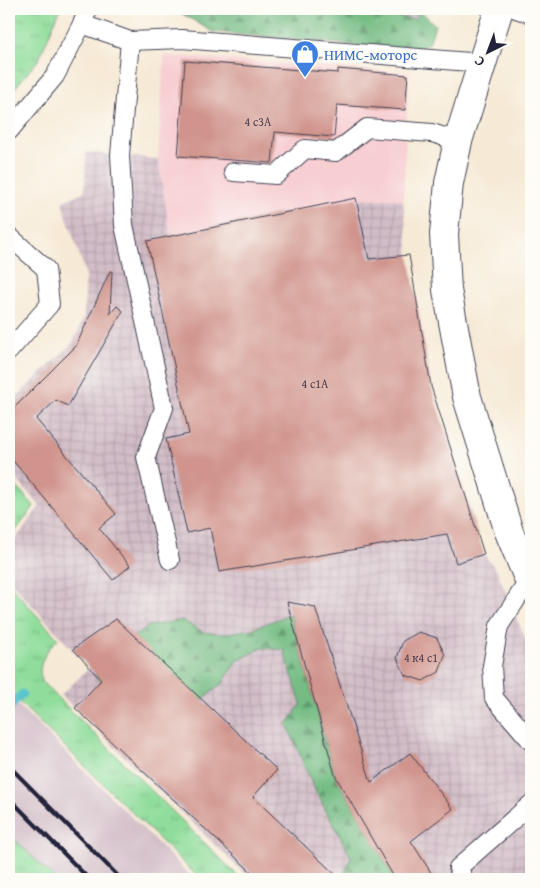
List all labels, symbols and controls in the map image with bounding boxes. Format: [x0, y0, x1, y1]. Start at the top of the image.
north arrow [462, 28, 512, 78]
shop icon: НИМС-моторс [290, 39, 320, 78]
place label: НИМС-моторс [324, 44, 418, 65]
text: С [470, 52, 489, 72]
house number: 4 с3А [245, 113, 272, 130]
house number: 4 с1А [302, 375, 329, 392]
house number: 4 к4 с1 [404, 649, 438, 666]

